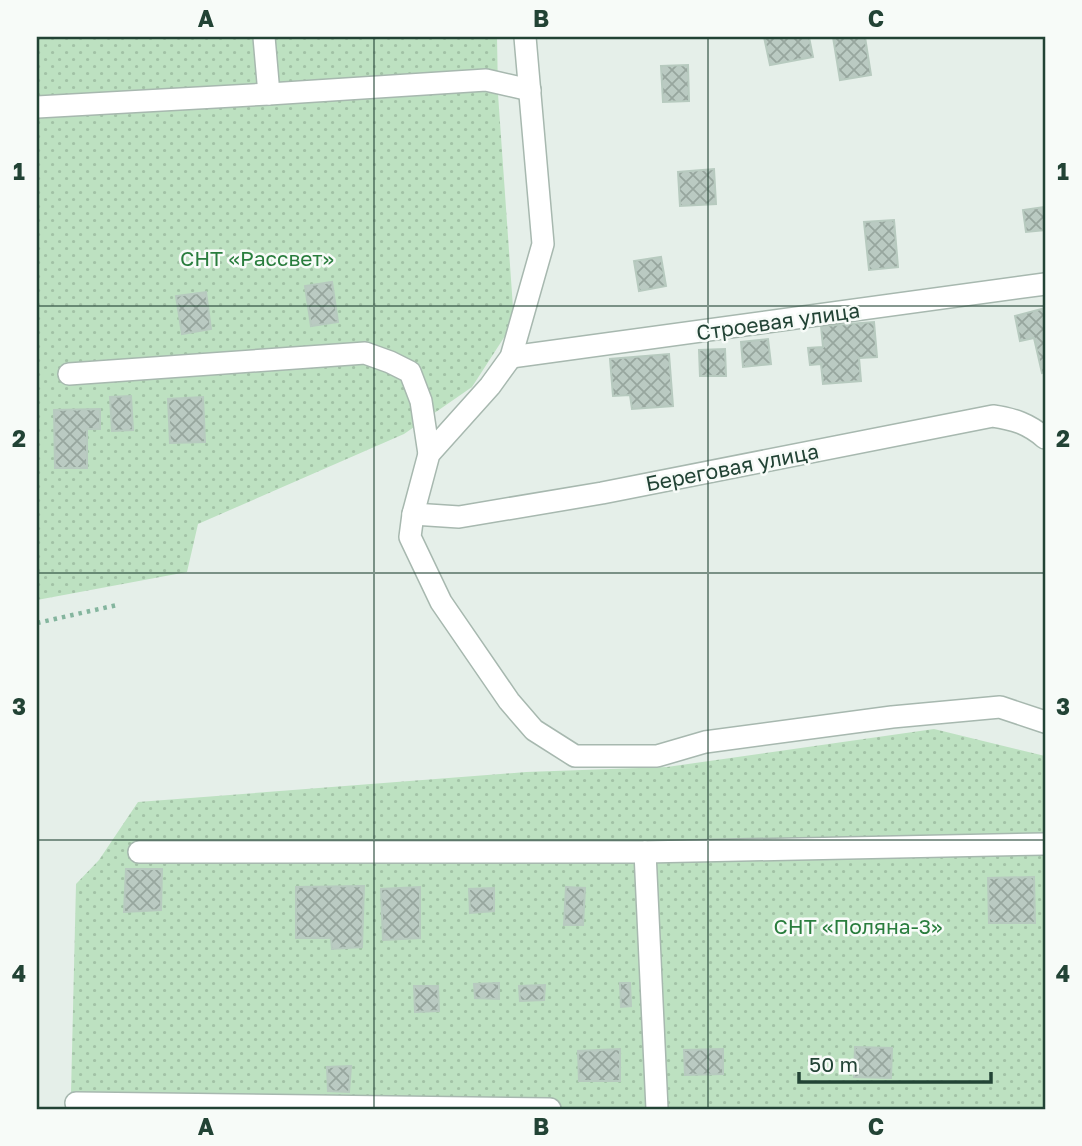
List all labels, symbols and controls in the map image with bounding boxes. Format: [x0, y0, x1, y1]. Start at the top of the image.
text: A [198, 4, 215, 32]
text: B [533, 4, 549, 32]
text: C [868, 4, 884, 32]
text: 1 [13, 157, 25, 185]
text: 1 [1057, 157, 1069, 185]
park label: СНТ «Рассвет» [180, 245, 334, 271]
street label: Строевая улица [695, 297, 861, 345]
text: 2 [12, 424, 26, 452]
text: 2 [1056, 424, 1070, 452]
street label: Береговая улица [643, 437, 821, 497]
text: 3 [12, 692, 26, 720]
text: 3 [1056, 692, 1070, 720]
park label: СНТ «Поляна-3» [774, 913, 942, 939]
text: 4 [12, 959, 26, 987]
text: 4 [1056, 959, 1070, 987]
scale bar [799, 1041, 991, 1085]
text: 50 m [809, 1051, 858, 1077]
text: A [198, 1112, 215, 1140]
text: B [533, 1112, 549, 1140]
text: C [868, 1112, 884, 1140]

